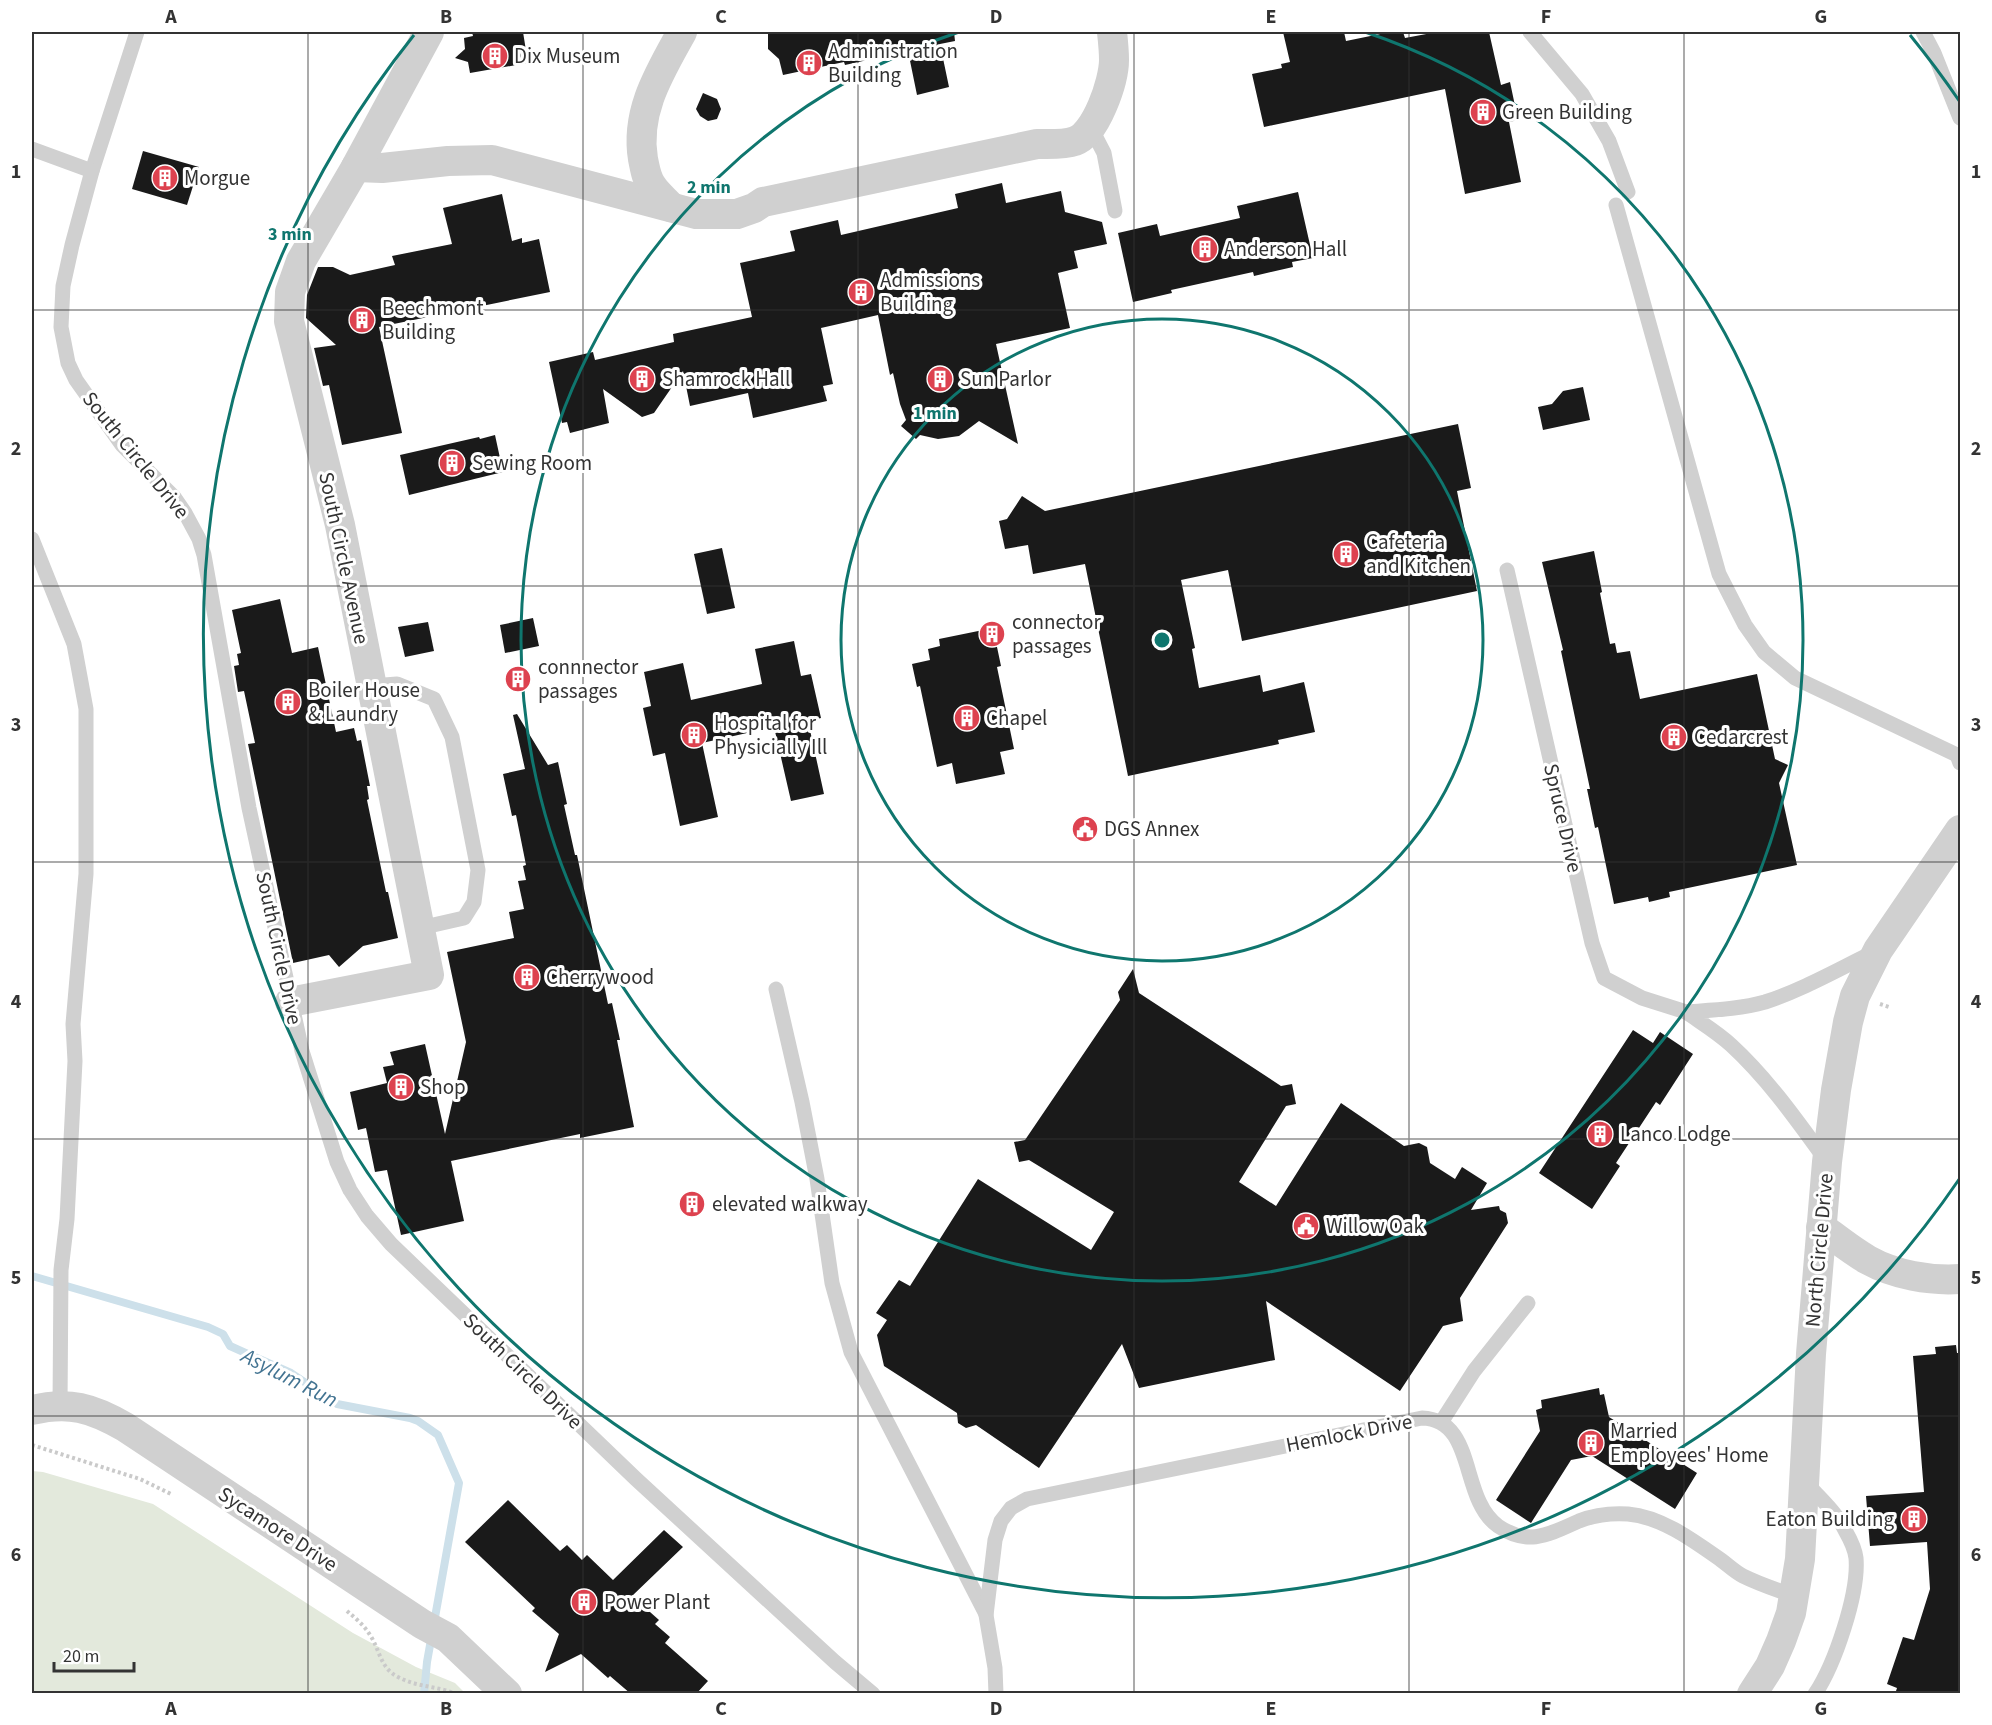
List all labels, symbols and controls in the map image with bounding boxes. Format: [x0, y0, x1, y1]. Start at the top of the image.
text: A [164, 3, 177, 31]
text: B [440, 3, 452, 31]
text: C [715, 3, 727, 31]
text: D [990, 3, 1002, 31]
text: E [1266, 3, 1276, 31]
text: F [1541, 3, 1551, 31]
text: G [1815, 3, 1827, 31]
place label: Administration Building [828, 36, 958, 90]
building icon: Dix Museum [480, 41, 510, 71]
place label: Dix Museum [514, 41, 620, 71]
building icon: Administration Building [794, 48, 824, 78]
building icon: Green Building [1468, 97, 1498, 127]
place label: Green Building [1502, 97, 1632, 127]
text: 1 [11, 158, 21, 186]
text: 1 [1971, 158, 1981, 186]
building icon: Morgue [150, 163, 180, 193]
place label: Morgue [184, 163, 250, 193]
text: 2 min [687, 175, 731, 200]
text: 3 min [268, 222, 312, 247]
building icon: Anderson Hall [1190, 234, 1220, 264]
place label: Anderson Hall [1224, 234, 1347, 264]
place label: Admissions Building [880, 265, 980, 319]
building icon: Admissions Building [846, 277, 876, 307]
place label: Beechmont Building [382, 293, 484, 347]
building icon: Beechmont Building [347, 305, 377, 335]
building icon: Shamrock Hall [627, 364, 657, 394]
place label: Shamrock Hall [662, 364, 790, 394]
building icon: Sun Parlor [925, 364, 955, 394]
place label: Sun Parlor [960, 364, 1052, 394]
street label: South Circle Drive [75, 385, 197, 525]
text: 1 min [913, 401, 957, 426]
text: 2 [11, 435, 21, 463]
text: 2 [1971, 435, 1981, 463]
building icon: Sewing Room [437, 448, 467, 478]
place label: Sewing Room [472, 448, 592, 478]
street label: South Circle Avenue [311, 469, 377, 647]
place label: Cafeteria and Kitchen [1366, 527, 1471, 581]
building icon: Cafeteria and Kitchen [1331, 539, 1361, 569]
place label: connector passages [1012, 607, 1101, 661]
building icon: connector passages [977, 619, 1007, 649]
centre of rings [1152, 630, 1172, 650]
place label: connnector passages [538, 652, 639, 706]
building icon: connnector passages [503, 664, 533, 694]
place label: Boiler House & Laundry [308, 675, 420, 729]
building icon: Boiler House & Laundry [273, 687, 303, 717]
building icon: Chapel [952, 703, 982, 733]
place label: Chapel [986, 703, 1047, 733]
place label: Hospital for Physicially Ill [714, 708, 827, 762]
text: 3 [11, 711, 21, 739]
text: 3 [1971, 711, 1981, 739]
building icon: Hospital for Physicially Ill [679, 720, 709, 750]
building icon: Cedarcrest [1659, 722, 1689, 752]
place label: Cedarcrest [1694, 722, 1788, 752]
street label: Spruce Drive [1536, 761, 1590, 875]
public building icon: DGS Annex [1070, 814, 1100, 844]
place label: DGS Annex [1104, 814, 1200, 844]
street label: South Circle Drive [248, 869, 310, 1027]
building icon: Cherrywood [512, 962, 542, 992]
place label: Cherrywood [546, 962, 654, 992]
text: 4 [11, 988, 22, 1016]
text: 4 [1971, 988, 1982, 1016]
building icon: Shop [386, 1072, 416, 1102]
place label: Shop [420, 1072, 466, 1102]
building icon: Lanco Lodge [1585, 1119, 1615, 1149]
place label: Lanco Lodge [1620, 1119, 1731, 1149]
street label: North Circle Drive [1797, 1172, 1841, 1328]
building icon: elevated walkway [677, 1189, 707, 1219]
place label: elevated walkway [712, 1189, 868, 1219]
public building icon: Willow Oak [1291, 1211, 1321, 1241]
place label: Willow Oak [1326, 1211, 1425, 1241]
text: 5 [11, 1264, 21, 1292]
text: 5 [1971, 1264, 1981, 1292]
street label: South Circle Drive [456, 1306, 590, 1436]
water label: Asylum Run [234, 1339, 343, 1416]
street label: Hemlock Drive [1283, 1406, 1415, 1460]
place label: Married Employees' Home [1610, 1416, 1768, 1470]
building icon: Married Employees' Home [1576, 1428, 1606, 1458]
street label: Sycamore Drive [212, 1479, 344, 1579]
place label: Eaton Building [1766, 1504, 1894, 1534]
building icon: Eaton Building [1899, 1504, 1929, 1534]
text: 6 [11, 1541, 21, 1569]
text: 6 [1971, 1541, 1981, 1569]
building icon: Power Plant [569, 1587, 599, 1617]
place label: Power Plant [604, 1587, 710, 1617]
scale bar [54, 1635, 134, 1673]
text: 20 m [63, 1644, 99, 1669]
text: A [164, 1695, 177, 1723]
text: B [440, 1695, 452, 1723]
text: C [715, 1695, 727, 1723]
text: D [990, 1695, 1002, 1723]
text: E [1266, 1695, 1276, 1723]
text: F [1541, 1695, 1551, 1723]
text: G [1815, 1695, 1827, 1723]

